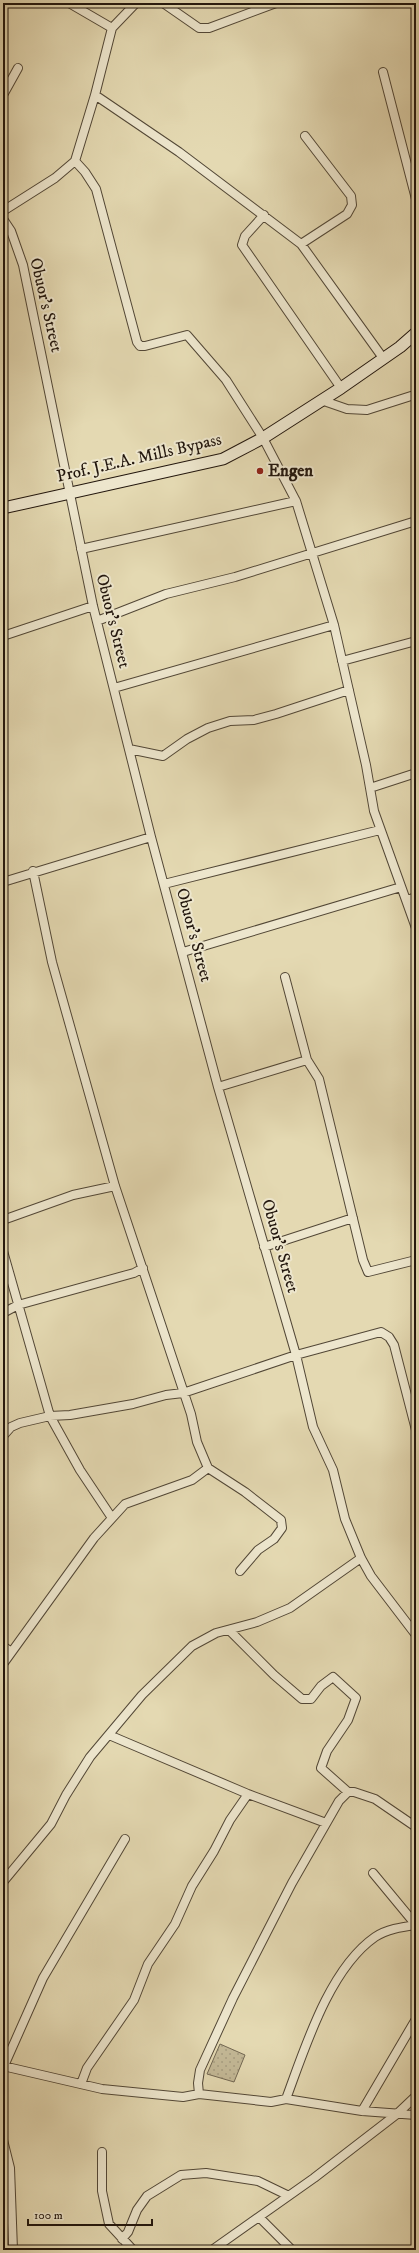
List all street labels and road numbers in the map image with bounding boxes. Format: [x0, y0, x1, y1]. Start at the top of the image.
street label: Obuor’s Street [24, 256, 68, 355]
street label: Prof. J.E.A. Mills Bypass [54, 428, 224, 488]
street label: Obuor’s Street [91, 572, 135, 671]
street label: Obuor’s Street [171, 886, 217, 985]
street label: Obuor’s Street [256, 1197, 304, 1296]

